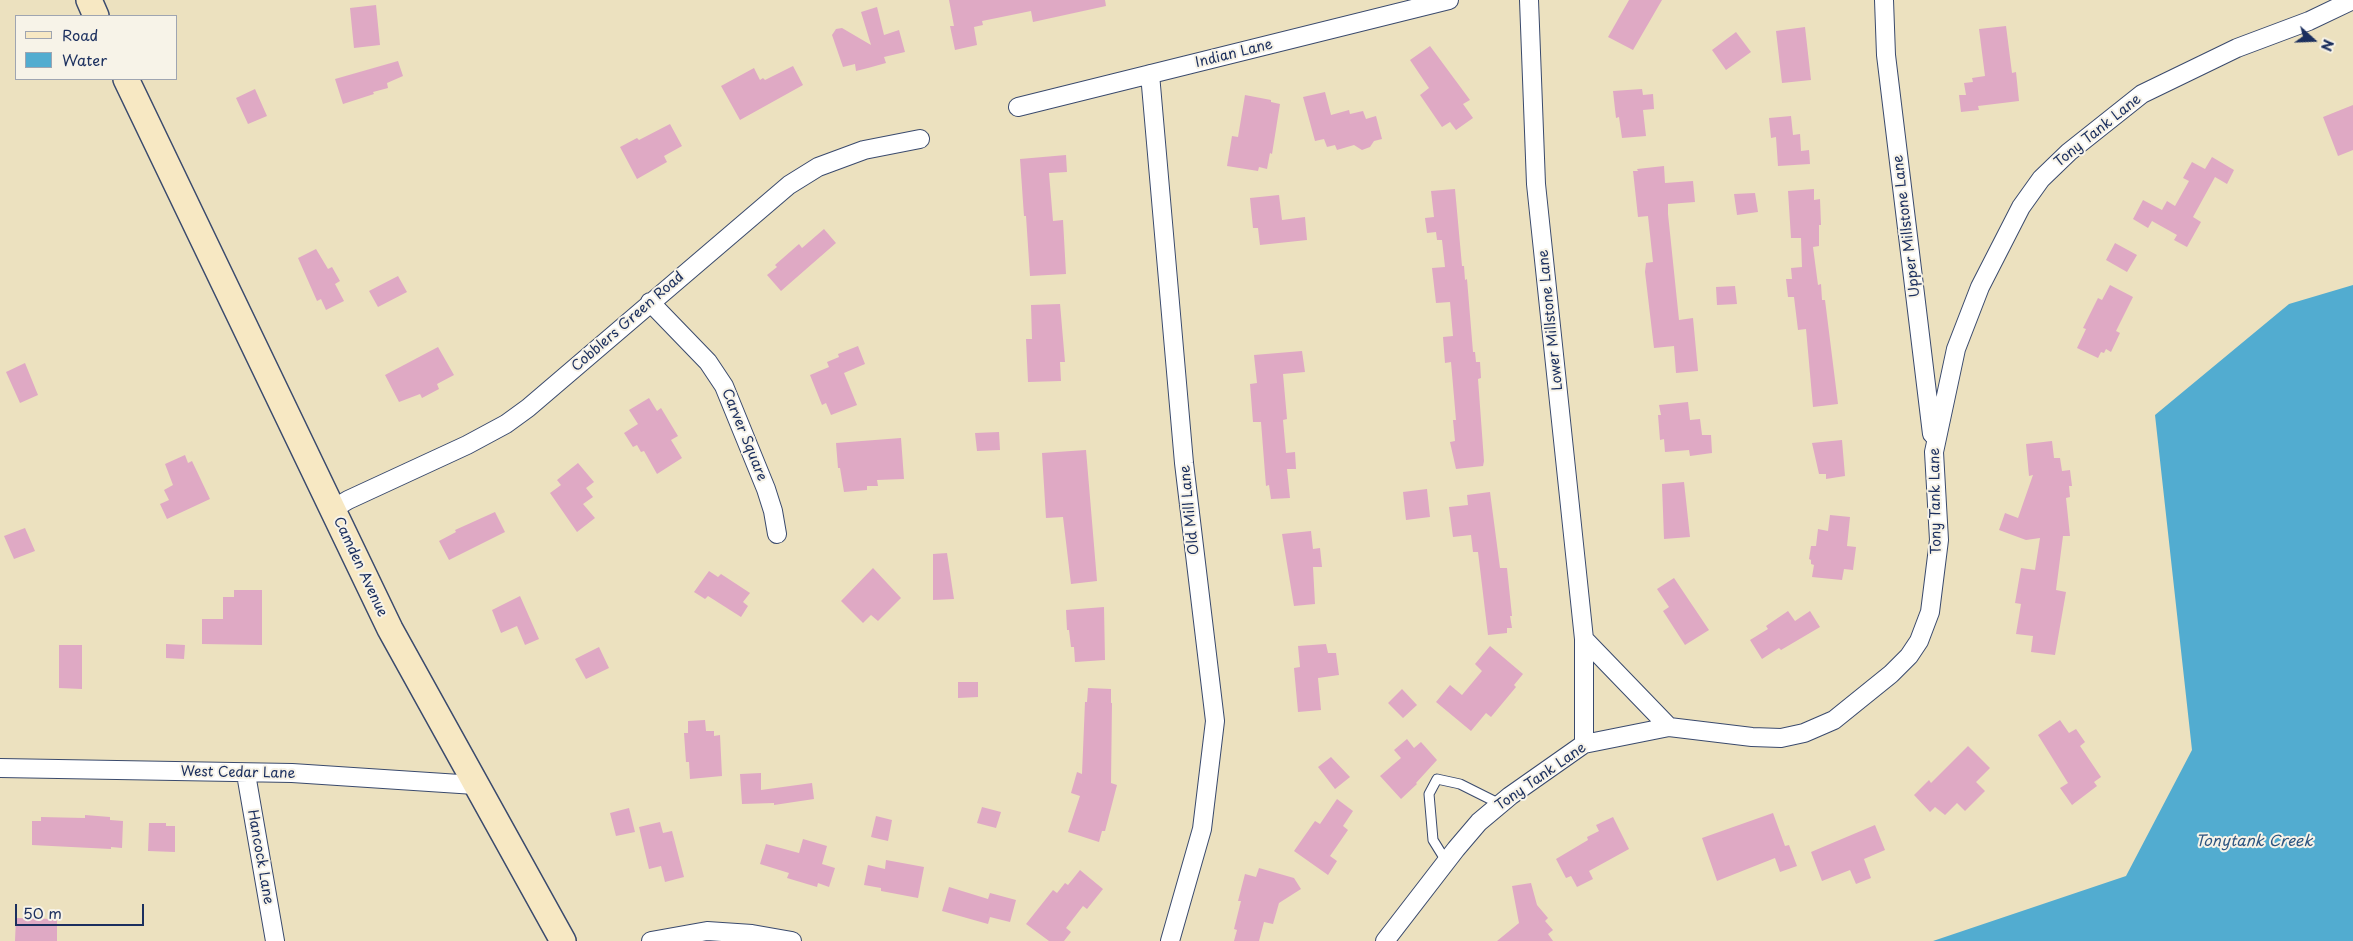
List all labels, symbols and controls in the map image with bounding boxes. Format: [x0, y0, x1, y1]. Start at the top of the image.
legend [15, 15, 178, 80]
north arrow [2288, 15, 2338, 65]
text: Road [62, 23, 98, 46]
street label: Indian Lane [1193, 36, 1275, 72]
text: N [2316, 36, 2339, 54]
text: Water [62, 48, 107, 71]
street label: Tony Tank Lane [2051, 91, 2145, 171]
street label: Upper Millstone Lane [1890, 154, 1924, 298]
street label: Lower Millstone Lane [1535, 249, 1567, 391]
street label: Cobblers Green Road [568, 269, 688, 375]
street label: Carver Square [718, 386, 770, 484]
street label: Tony Tank Lane [1927, 448, 1945, 554]
street label: Old Mill Lane [1177, 464, 1203, 556]
street label: Camden Avenue [329, 514, 391, 620]
street label: Tony Tank Lane [1493, 740, 1589, 814]
street label: West Cedar Lane [180, 764, 296, 782]
street label: Hancock Lane [243, 808, 277, 906]
water label: Tonytank Creek [2195, 833, 2313, 851]
scale bar [18, 894, 146, 926]
text: 50 m [23, 901, 62, 924]

